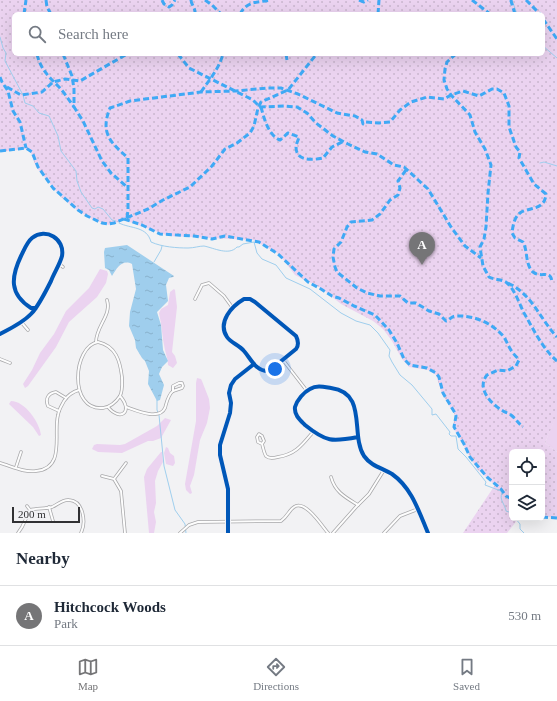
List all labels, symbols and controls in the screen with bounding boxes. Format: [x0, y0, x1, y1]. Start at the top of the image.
search box [12, 12, 545, 56]
icon: search [26, 23, 48, 45]
text: Search here [58, 26, 128, 42]
pin: A [409, 232, 435, 265]
your location [265, 359, 285, 379]
map controls [509, 449, 545, 521]
button: locate [509, 449, 545, 485]
button: layers [509, 485, 545, 521]
scale bar [12, 505, 80, 524]
text: 200 m [18, 508, 46, 520]
text: Nearby [16, 549, 70, 568]
text: Hitchcock Woods [54, 599, 166, 615]
text: A [24, 608, 34, 623]
text: 530 m [508, 608, 541, 623]
text: Park [54, 616, 78, 631]
tab: Map [77, 656, 99, 692]
tab: Directions [253, 656, 299, 692]
tab: Saved [453, 656, 480, 692]

